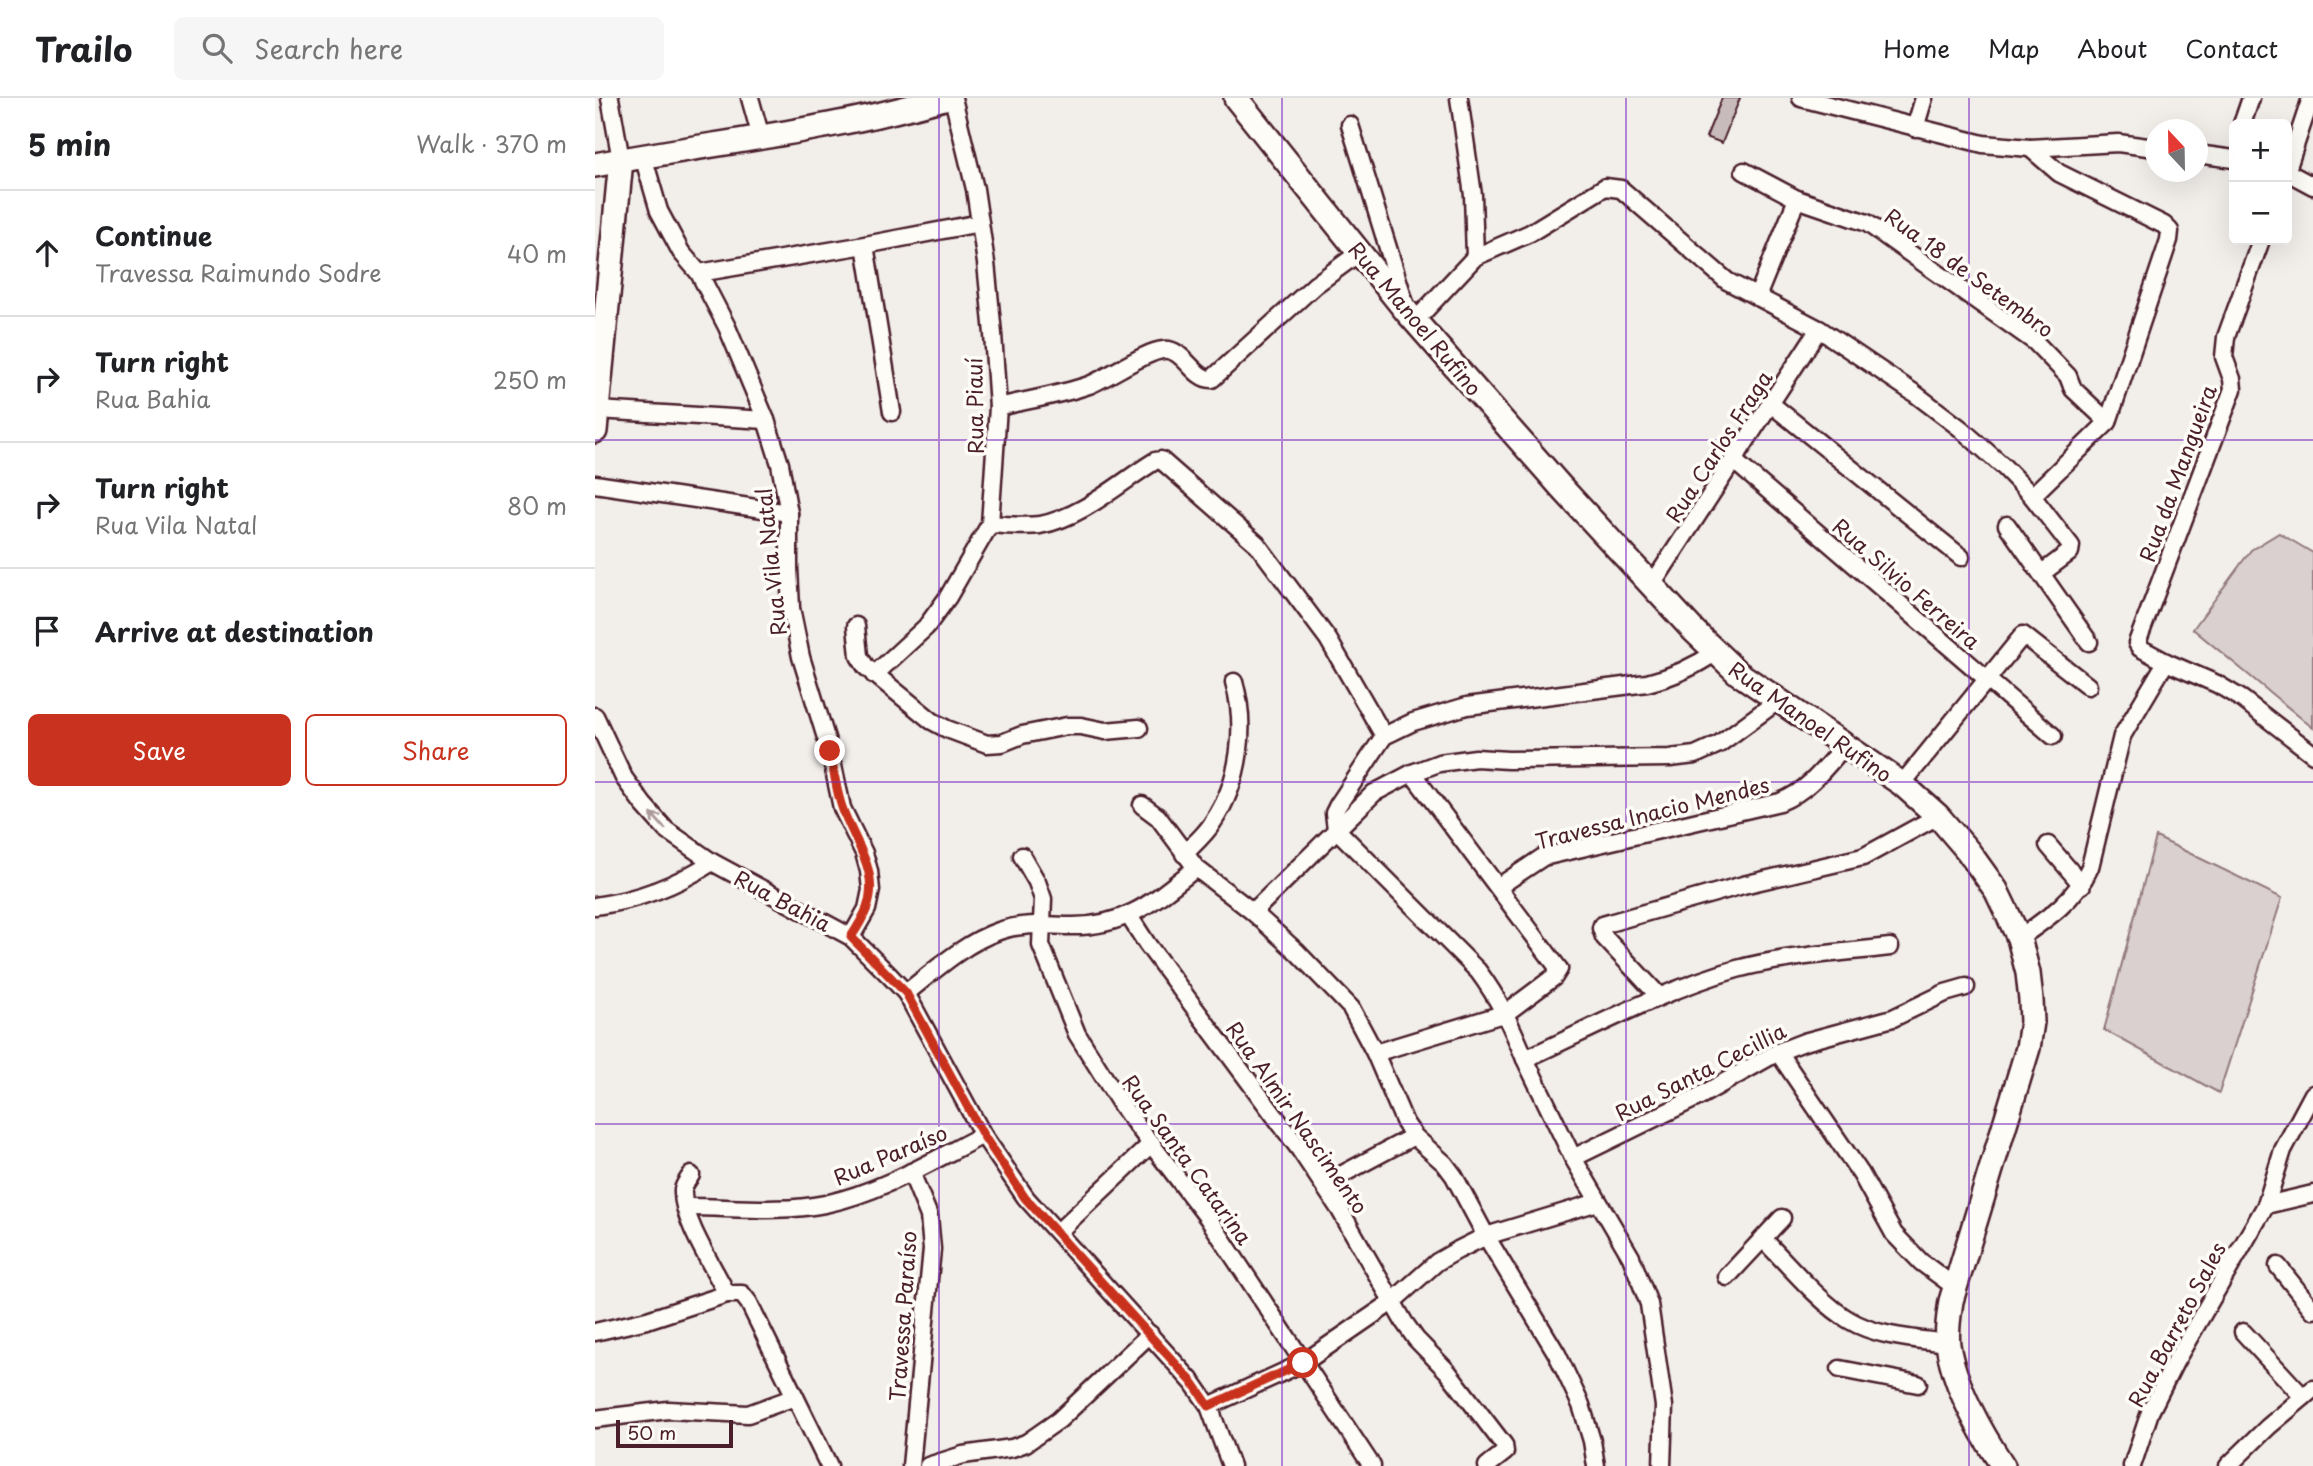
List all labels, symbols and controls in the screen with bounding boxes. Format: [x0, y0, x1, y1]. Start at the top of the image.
search box [174, 17, 664, 80]
text: Trailo [35, 23, 132, 73]
icon: search [198, 29, 236, 67]
text: Search here [254, 29, 403, 68]
text: Home [1883, 30, 1950, 66]
text: Map [1988, 30, 2039, 66]
text: About [2077, 30, 2147, 66]
text: Contact [2185, 30, 2278, 66]
north arrow [2145, 119, 2208, 182]
map controls [2229, 119, 2292, 245]
button: + [2229, 119, 2292, 182]
text: 5 min [28, 121, 111, 166]
text: Walk · 370 m [416, 126, 567, 161]
button: − [2229, 182, 2292, 245]
street label: Rua 18 de Setembro [1879, 200, 2061, 344]
text: Continue [95, 216, 212, 255]
icon: ahead [28, 234, 66, 272]
street label: Rua Manoel Rufino [1342, 234, 1490, 402]
text: 40 m [507, 236, 567, 271]
text: Travessa Raimundo Sodre [95, 255, 381, 290]
text: Turn right [95, 342, 229, 381]
street label: Rua Piauí [957, 358, 991, 454]
icon: right [28, 360, 66, 398]
text: 250 m [493, 362, 567, 397]
street label: Rua Carlos Fraga [1657, 363, 1780, 528]
street label: Rua da Mangueira [2130, 379, 2224, 566]
text: Rua Bahia [95, 381, 210, 416]
text: Turn right [95, 468, 229, 507]
icon: right [28, 486, 66, 524]
street label: Rua Vila Natal [746, 487, 794, 637]
text: 80 m [507, 488, 567, 523]
text: Rua Vila Natal [95, 507, 258, 542]
street label: Rua Silvio Ferreira [1826, 510, 1988, 657]
icon: arrive [28, 612, 66, 650]
text: Arrive at destination [95, 612, 374, 651]
street label: Rua Manoel Rufino [1723, 653, 1899, 789]
button: Save [28, 714, 291, 786]
button: Share [305, 714, 567, 786]
route end [814, 735, 845, 766]
street label: Travessa Inacio Mendes [1532, 767, 1772, 857]
one-way arrow [649, 813, 666, 830]
street label: Rua Bahia [729, 861, 837, 939]
street label: Rua Almir Nascimento [1219, 1014, 1377, 1220]
street label: Rua Santa Cecillia [1609, 1014, 1791, 1128]
street label: Rua Santa Catarina [1115, 1067, 1261, 1251]
street label: Rua Paraíso [828, 1116, 952, 1192]
street label: Travessa Paraíso [880, 1230, 924, 1402]
street label: Rua Barreto Sales [2119, 1236, 2233, 1412]
route start [1287, 1347, 1318, 1378]
scale bar [616, 1417, 733, 1449]
text: 50 m [627, 1418, 676, 1446]

